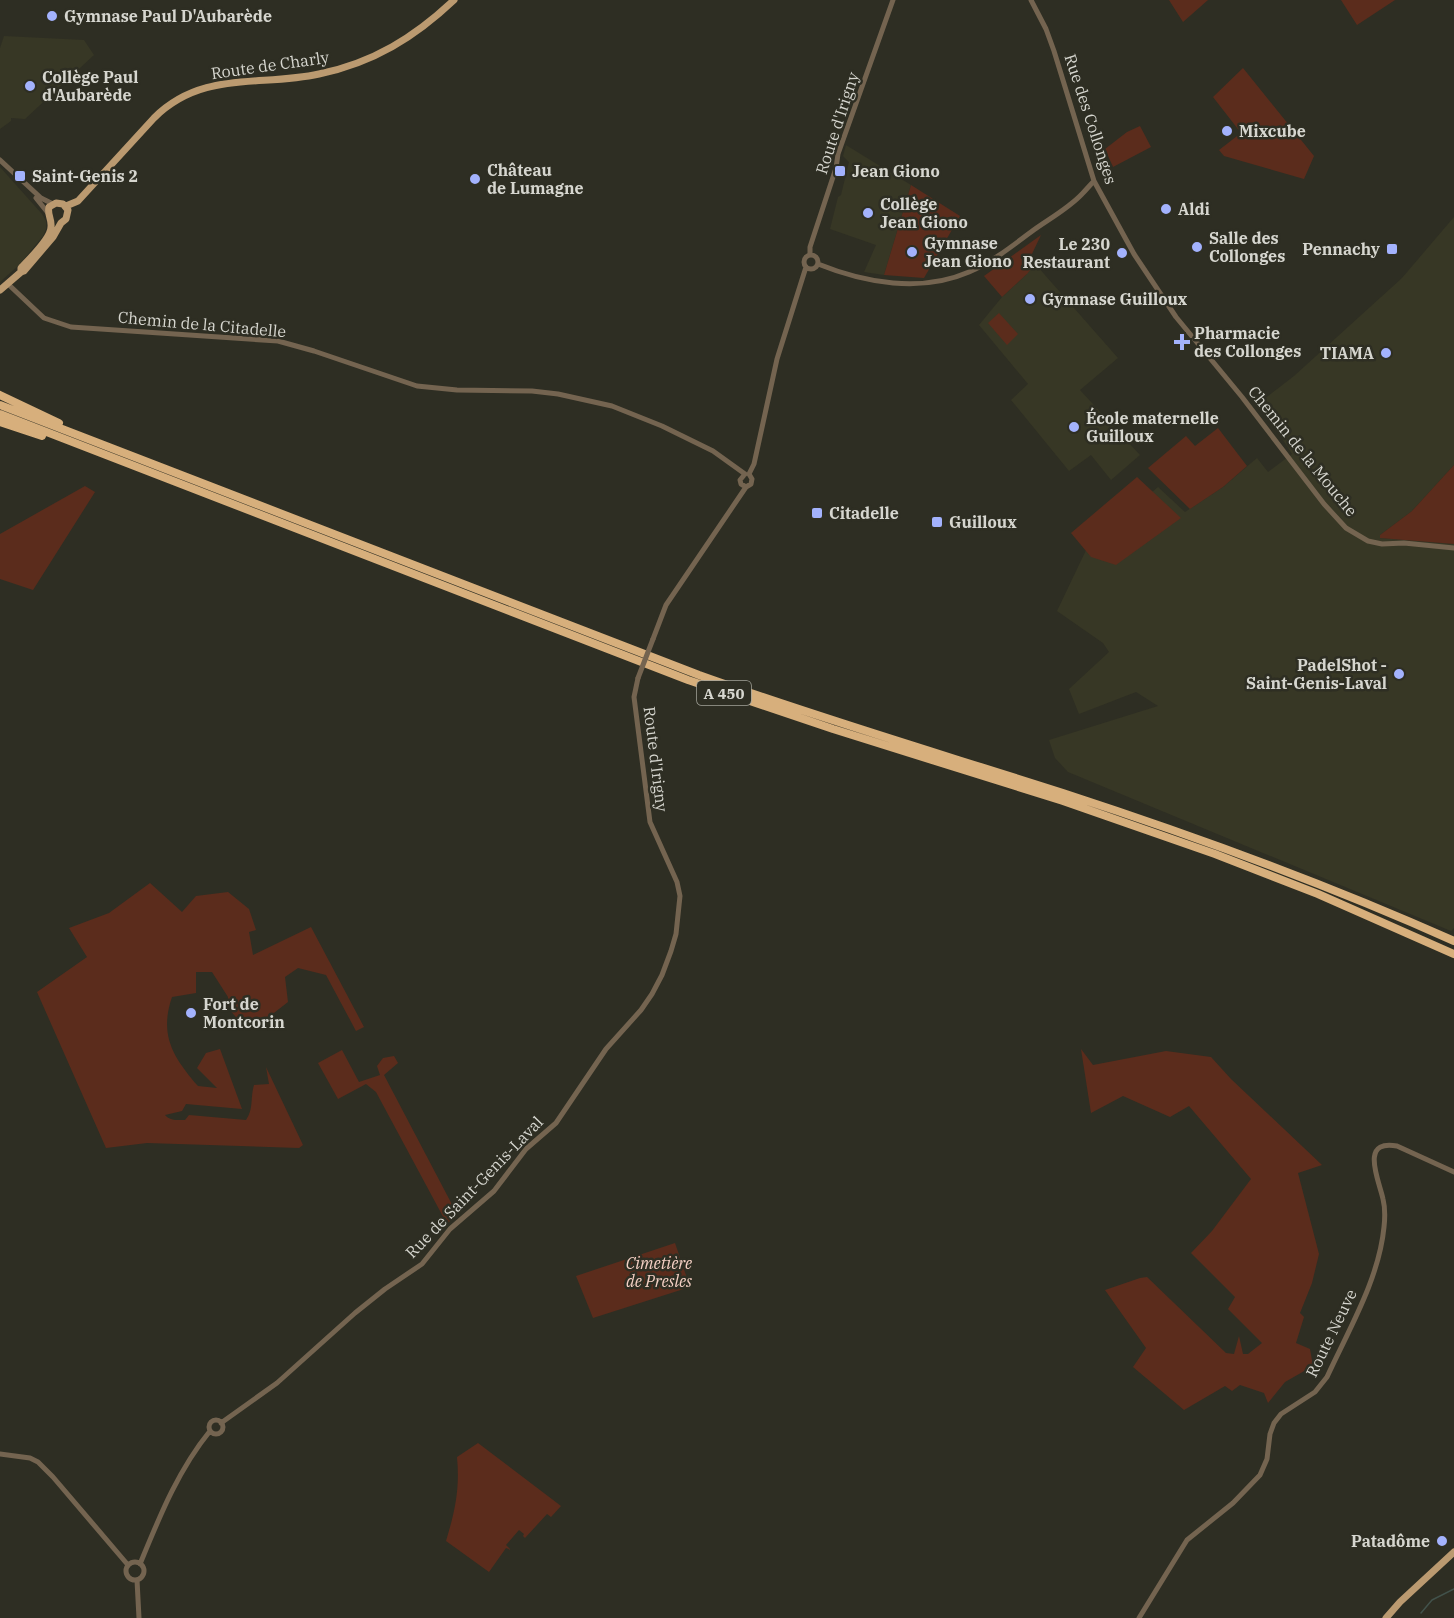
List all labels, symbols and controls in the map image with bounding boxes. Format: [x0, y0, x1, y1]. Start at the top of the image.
place label: Gymnase Paul D'Aubarède [64, 6, 272, 26]
marker: Gymnase Paul D'Aubarède [45, 9, 59, 23]
street label: Route de Charly [210, 47, 331, 83]
street label: Rue des Collonges [1061, 51, 1121, 187]
place label: Collège Paul d'Aubarède [42, 67, 138, 105]
street label: Route d'Irigny [811, 69, 863, 176]
marker: Collège Paul d'Aubarède [23, 79, 37, 93]
place label: Mixcube [1239, 121, 1306, 141]
marker: Mixcube [1220, 124, 1234, 138]
place label: Château de Lumagne [487, 160, 584, 198]
place label: Jean Giono [852, 161, 940, 181]
marker: Jean Giono [833, 164, 847, 178]
place label: Saint-Genis 2 [32, 166, 138, 186]
marker: Saint-Genis 2 [13, 169, 27, 183]
marker: Château de Lumagne [468, 172, 482, 186]
place label: Collège Jean Giono [880, 194, 968, 232]
place label: Aldi [1178, 199, 1210, 219]
marker: Aldi [1159, 202, 1173, 216]
marker: Collège Jean Giono [861, 206, 875, 220]
place label: Salle des Collonges [1209, 228, 1285, 266]
place label: Gymnase Jean Giono [924, 233, 1012, 271]
place label: Le 230 Restaurant [1023, 234, 1110, 272]
place label: Pennachy [1302, 239, 1381, 259]
marker: Salle des Collonges [1190, 240, 1204, 254]
marker: Pennachy [1385, 242, 1399, 256]
marker: Gymnase Jean Giono [905, 245, 919, 259]
marker: Le 230 Restaurant [1115, 246, 1129, 260]
place label: Gymnase Guilloux [1042, 289, 1188, 309]
marker: Gymnase Guilloux [1023, 292, 1037, 306]
street label: Chemin de la Citadelle [117, 307, 287, 341]
place label: Pharmacie des Collonges [1194, 323, 1301, 361]
marker: Pharmacie des Collonges [1175, 335, 1189, 349]
place label: TIAMA [1320, 343, 1374, 363]
marker: TIAMA [1379, 346, 1393, 360]
street label: Chemin de la Mouche [1244, 382, 1362, 520]
place label: École maternelle Guilloux [1086, 407, 1219, 446]
marker: École maternelle Guilloux [1067, 420, 1081, 434]
place label: Citadelle [829, 503, 899, 523]
marker: Citadelle [810, 506, 824, 520]
place label: Guilloux [949, 512, 1017, 532]
marker: Guilloux [930, 515, 944, 529]
place label: PadelShot - Saint-Genis-Laval [1246, 655, 1387, 693]
marker: PadelShot - Saint-Genis-Laval [1392, 667, 1406, 681]
road number: A 450 [697, 681, 751, 705]
street label: Route d'Irigny [640, 705, 672, 813]
place label: Fort de Montcorin [203, 994, 285, 1032]
marker: Fort de Montcorin [184, 1006, 198, 1020]
street label: Rue de Saint-Genis-Laval [401, 1112, 547, 1262]
park label: Cimetière de Presles [626, 1253, 692, 1291]
street label: Route Neuve [1301, 1286, 1361, 1380]
place label: Patadôme [1351, 1531, 1430, 1551]
marker: Patadôme [1435, 1534, 1449, 1548]

